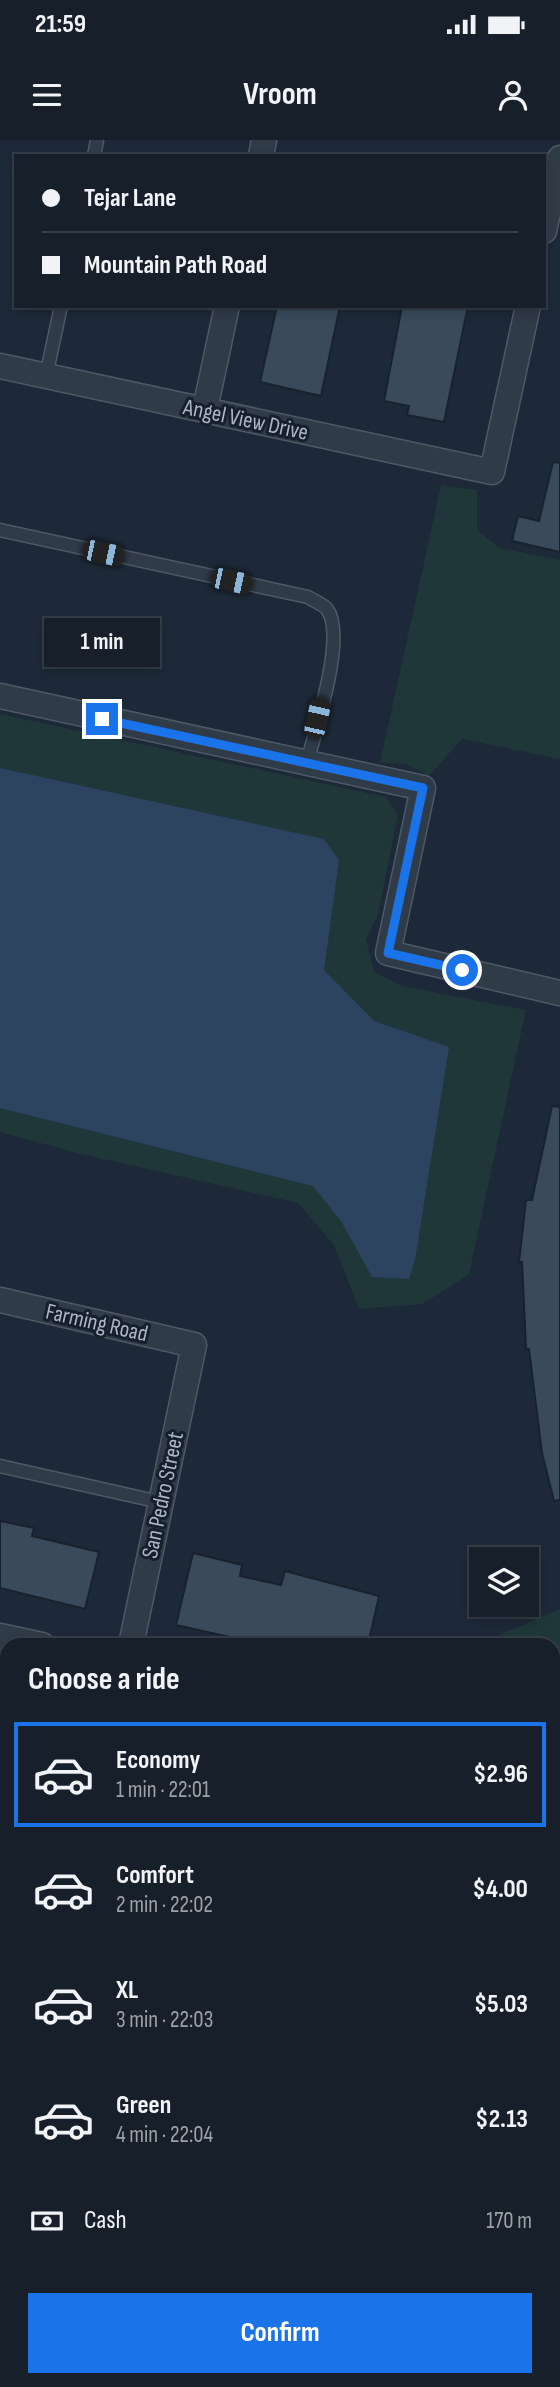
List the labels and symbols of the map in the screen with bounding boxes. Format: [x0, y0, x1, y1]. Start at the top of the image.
street label: Angel View Drive [180, 393, 311, 447]
car [81, 538, 126, 568]
car [209, 566, 254, 596]
callout: 1 min [44, 617, 160, 666]
car [303, 695, 332, 741]
route end [86, 703, 118, 735]
route start [446, 954, 478, 986]
street label: Farming Road [43, 1298, 151, 1348]
street label: San Pedro Street [136, 1429, 190, 1561]

